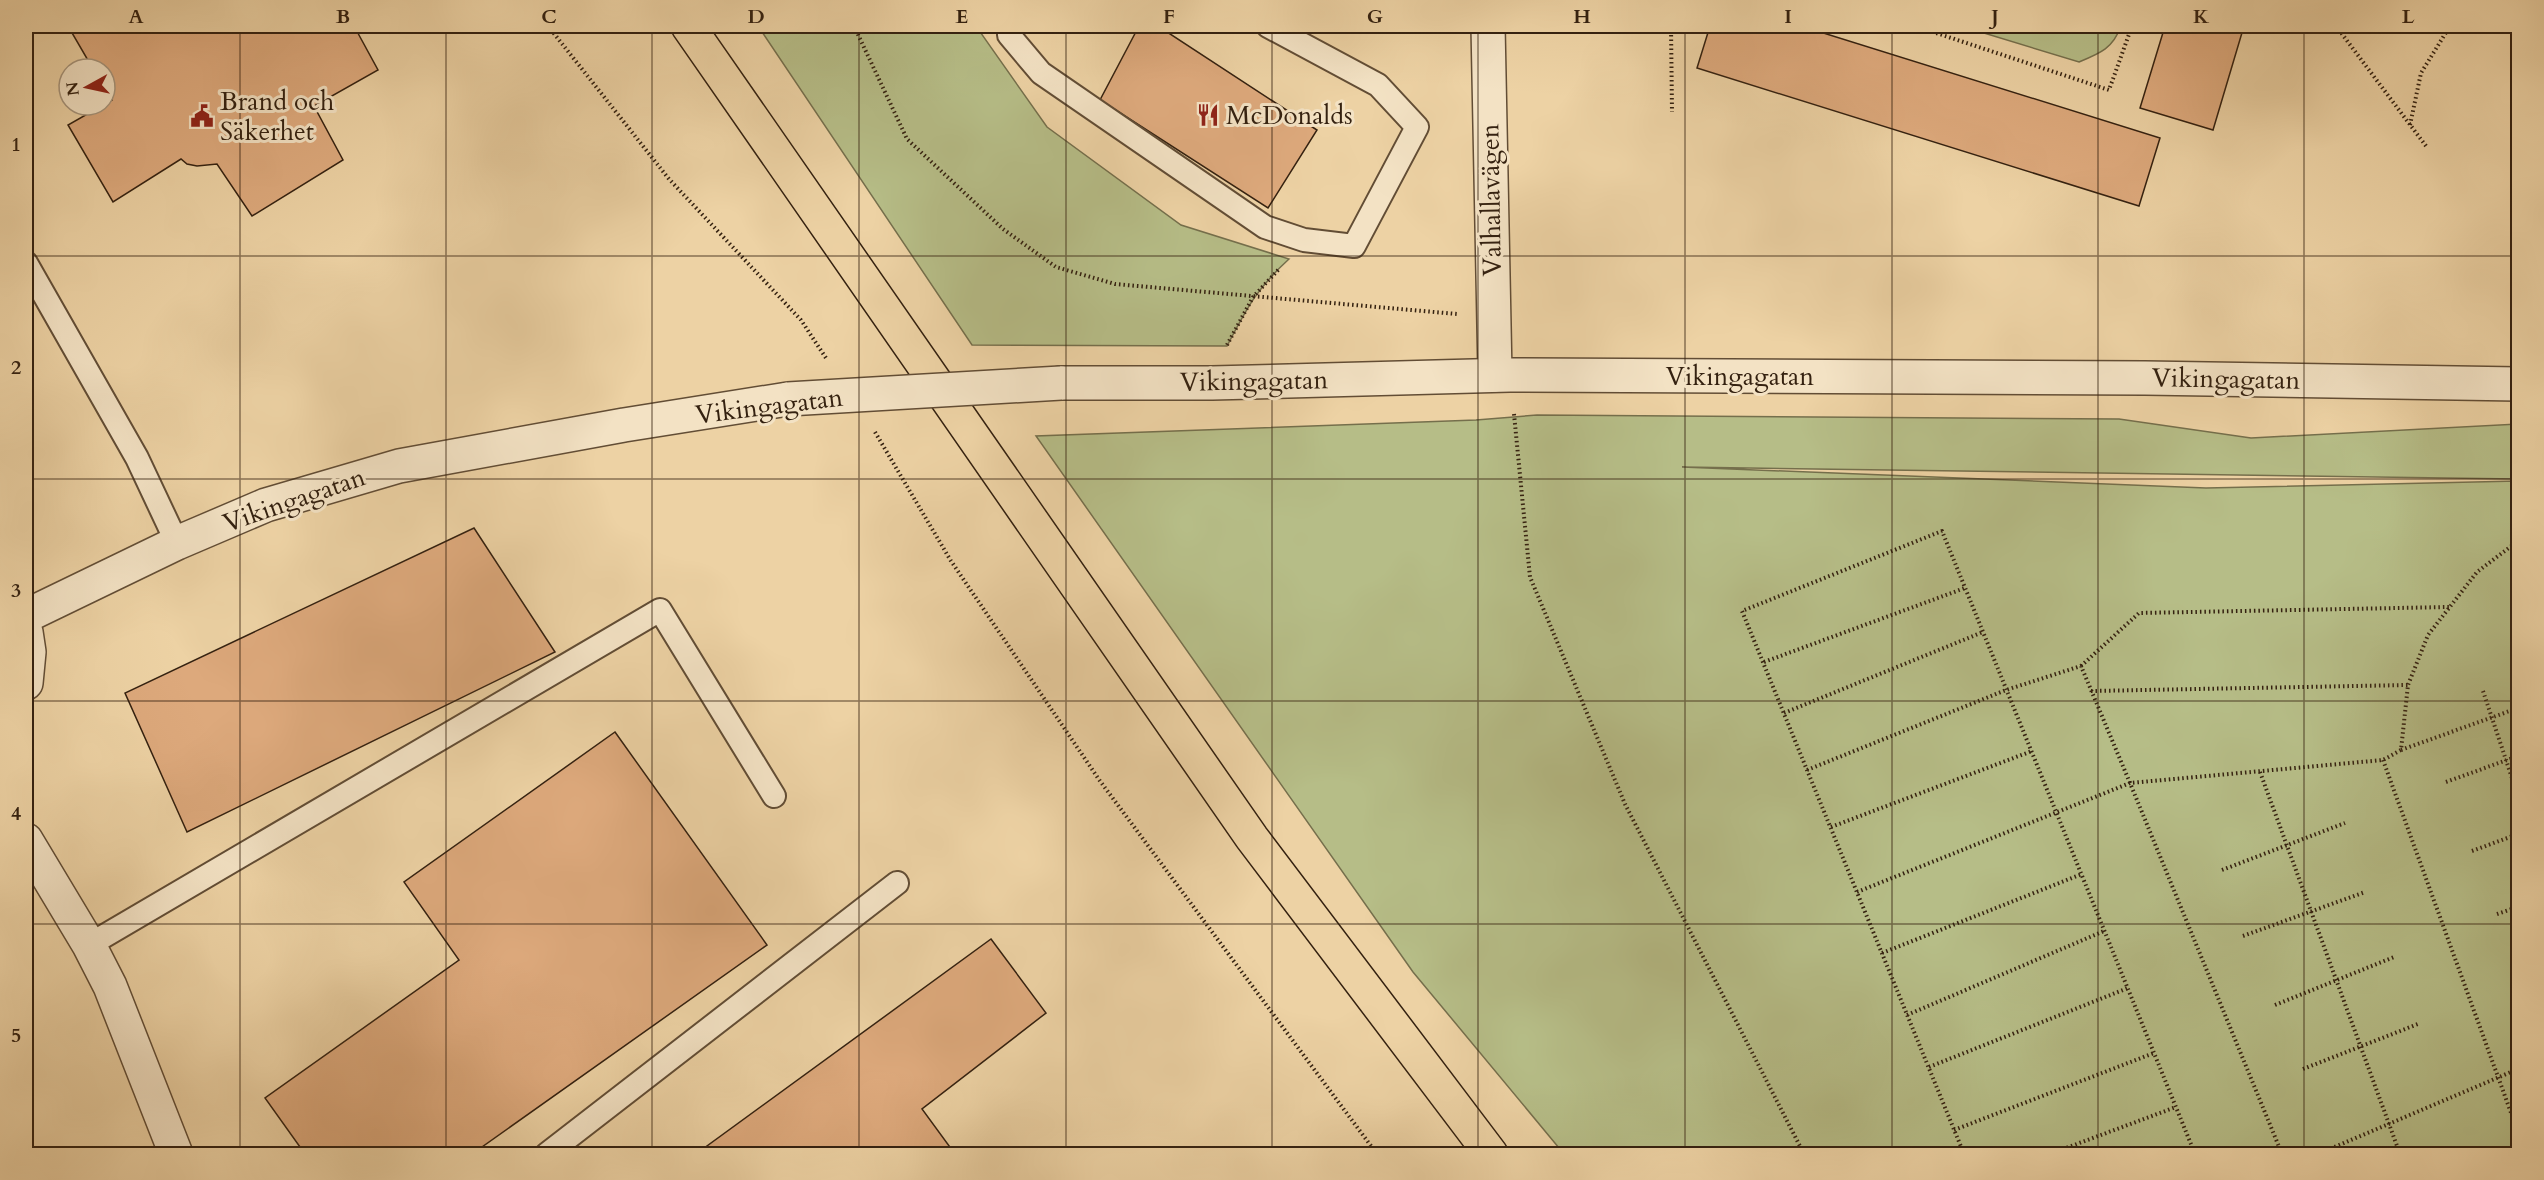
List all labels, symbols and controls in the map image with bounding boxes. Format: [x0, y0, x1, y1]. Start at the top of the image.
text: A [128, 3, 144, 30]
text: B [336, 3, 350, 30]
text: C [541, 3, 557, 30]
text: D [747, 3, 765, 30]
text: E [956, 3, 968, 30]
text: F [1163, 3, 1175, 30]
text: G [1367, 3, 1383, 30]
text: H [1573, 3, 1591, 30]
text: I [1784, 3, 1792, 30]
text: J [1988, 3, 1999, 30]
text: K [2193, 3, 2210, 30]
text: L [2402, 3, 2415, 30]
north arrow [57, 57, 117, 117]
text: N [61, 80, 85, 97]
place label: Brand och Säkerhet [220, 84, 334, 149]
place label: McDonalds [1226, 98, 1353, 133]
restaurant icon: McDonalds [1195, 102, 1221, 128]
public building icon: Brand och Säkerhet [189, 103, 215, 129]
street label: Valhallavägen [1472, 123, 1510, 277]
text: 1 [11, 131, 21, 158]
text: 2 [11, 354, 21, 381]
street label: Vikingagatan [1666, 359, 1814, 394]
street label: Vikingagatan [2152, 360, 2301, 398]
street label: Vikingagatan [1180, 362, 1329, 400]
street label: Vikingagatan [693, 380, 845, 432]
street label: Vikingagatan [218, 459, 370, 541]
text: 3 [11, 577, 21, 604]
text: 4 [11, 800, 21, 827]
text: 5 [11, 1022, 21, 1049]

